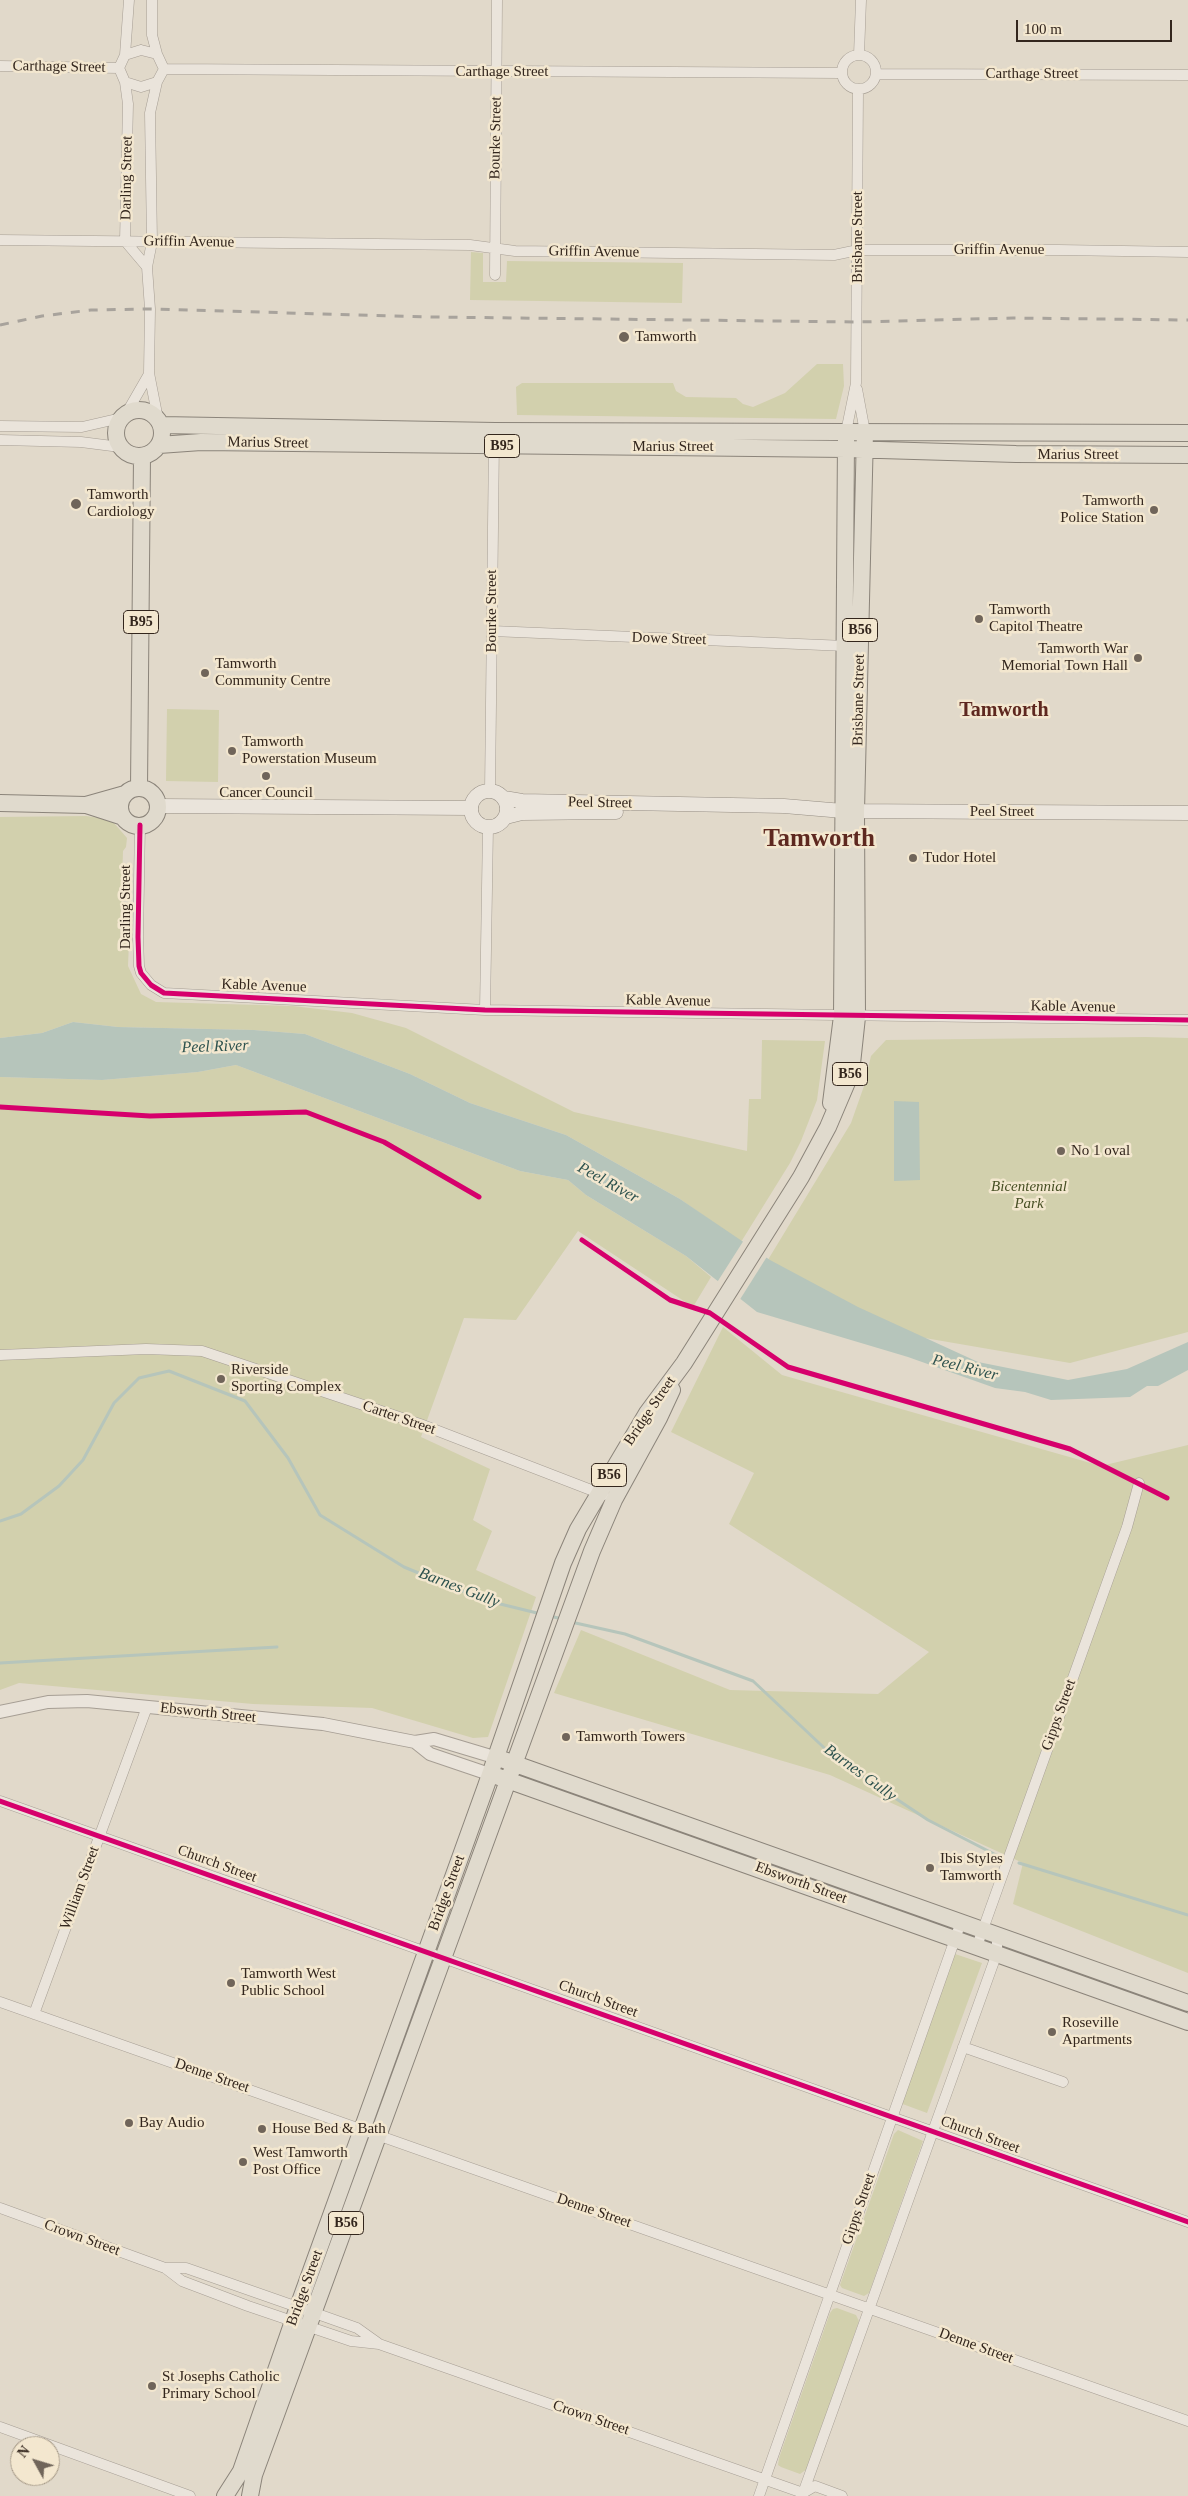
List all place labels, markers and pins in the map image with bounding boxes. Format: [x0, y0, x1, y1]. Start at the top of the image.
place label: Tamworth [635, 328, 696, 346]
marker: Tamworth [617, 330, 631, 344]
place label: Tamworth Cardiology [87, 486, 154, 521]
place label: Tamworth Police Station [1060, 492, 1144, 527]
marker: Tamworth Cardiology [69, 497, 83, 511]
marker: Tamworth Police Station [1148, 504, 1160, 516]
place label: Tamworth Capitol Theatre [989, 601, 1083, 636]
marker: Tamworth Capitol Theatre [973, 613, 985, 625]
place label: Tamworth War Memorial Town Hall [1002, 640, 1128, 675]
marker: Tamworth War Memorial Town Hall [1132, 652, 1144, 664]
place label: Tamworth Community Centre [215, 655, 330, 690]
marker: Tamworth Community Centre [199, 667, 211, 679]
place label: Tamworth Powerstation Museum [242, 733, 377, 768]
marker: Tamworth Powerstation Museum [226, 745, 238, 757]
marker: Cancer Council [260, 770, 272, 782]
place label: Cancer Council [219, 784, 313, 802]
place label: Tudor Hotel [923, 849, 996, 867]
marker: Tudor Hotel [907, 852, 919, 864]
place label: No 1 oval [1071, 1142, 1130, 1160]
marker: No 1 oval [1055, 1145, 1067, 1157]
place label: Riverside Sporting Complex [231, 1361, 341, 1396]
marker: Riverside Sporting Complex [215, 1373, 227, 1385]
place label: Tamworth Towers [576, 1728, 685, 1746]
marker: Tamworth Towers [560, 1731, 572, 1743]
place label: Ibis Styles Tamworth [940, 1850, 1003, 1885]
marker: Ibis Styles Tamworth [924, 1862, 936, 1874]
place label: Tamworth West Public School [241, 1965, 336, 2000]
marker: Tamworth West Public School [225, 1977, 237, 1989]
place label: Roseville Apartments [1062, 2014, 1132, 2049]
marker: Roseville Apartments [1046, 2026, 1058, 2038]
place label: Bay Audio [139, 2114, 204, 2132]
marker: Bay Audio [123, 2117, 135, 2129]
place label: House Bed & Bath [272, 2120, 386, 2138]
marker: House Bed & Bath [256, 2123, 268, 2135]
place label: West Tamworth Post Office [253, 2144, 348, 2179]
marker: West Tamworth Post Office [237, 2156, 249, 2168]
place label: St Josephs Catholic Primary School [162, 2368, 280, 2403]
marker: St Josephs Catholic Primary School [146, 2380, 158, 2392]

